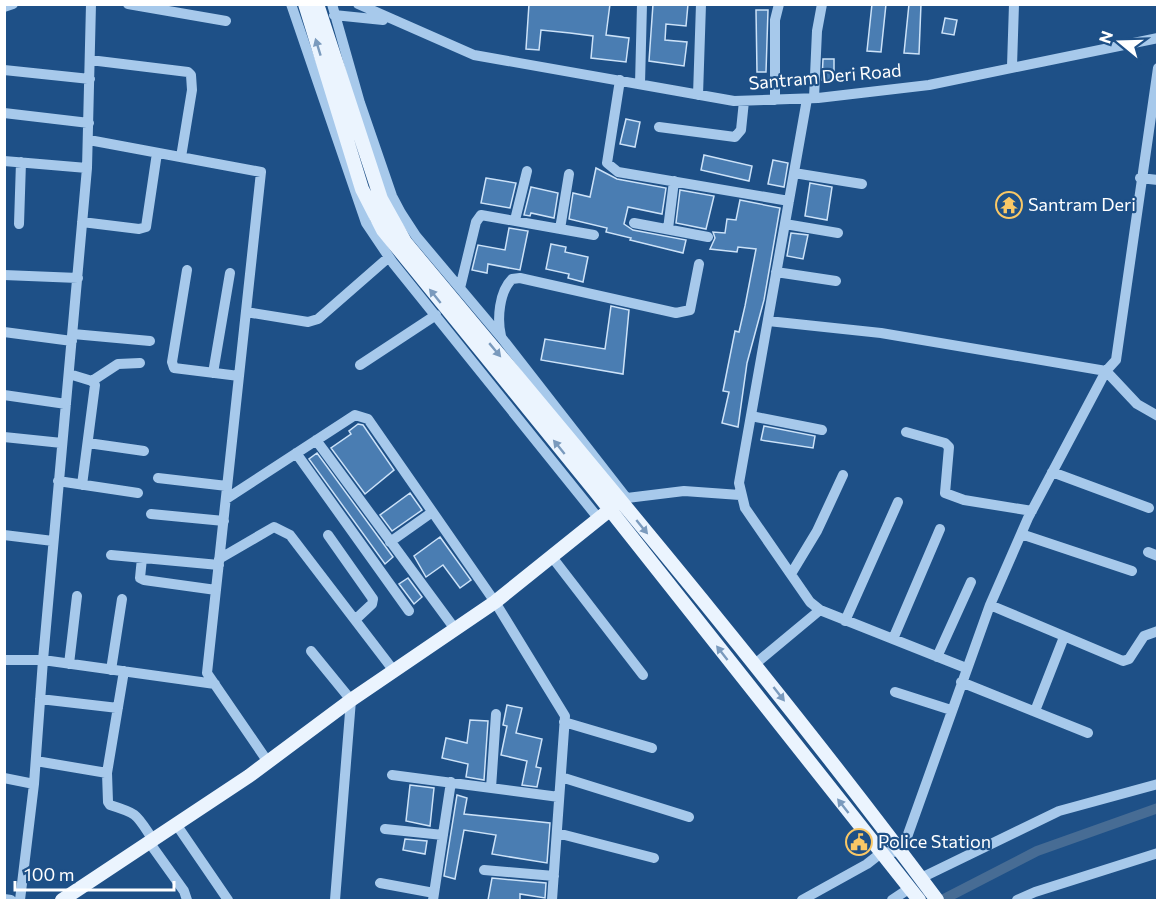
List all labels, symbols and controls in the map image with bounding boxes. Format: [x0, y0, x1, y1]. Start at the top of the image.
north arrow [1090, 12, 1150, 72]
text: N [1094, 28, 1116, 46]
one-way arrow [313, 38, 322, 56]
street label: Santram Deri Road [748, 58, 902, 94]
temple icon: Santram Deri [994, 190, 1024, 220]
place label: Santram Deri [1028, 193, 1136, 215]
one-way arrow [429, 288, 442, 304]
one-way arrow [488, 342, 501, 357]
one-way arrow [552, 439, 565, 455]
one-way arrow [636, 519, 649, 535]
one-way arrow [716, 645, 729, 661]
one-way arrow [772, 686, 785, 702]
one-way arrow [837, 798, 850, 814]
public building icon: Police Station [844, 827, 874, 857]
place label: Police Station [878, 830, 991, 852]
scale bar [15, 854, 174, 892]
text: 100 m [24, 863, 74, 885]

